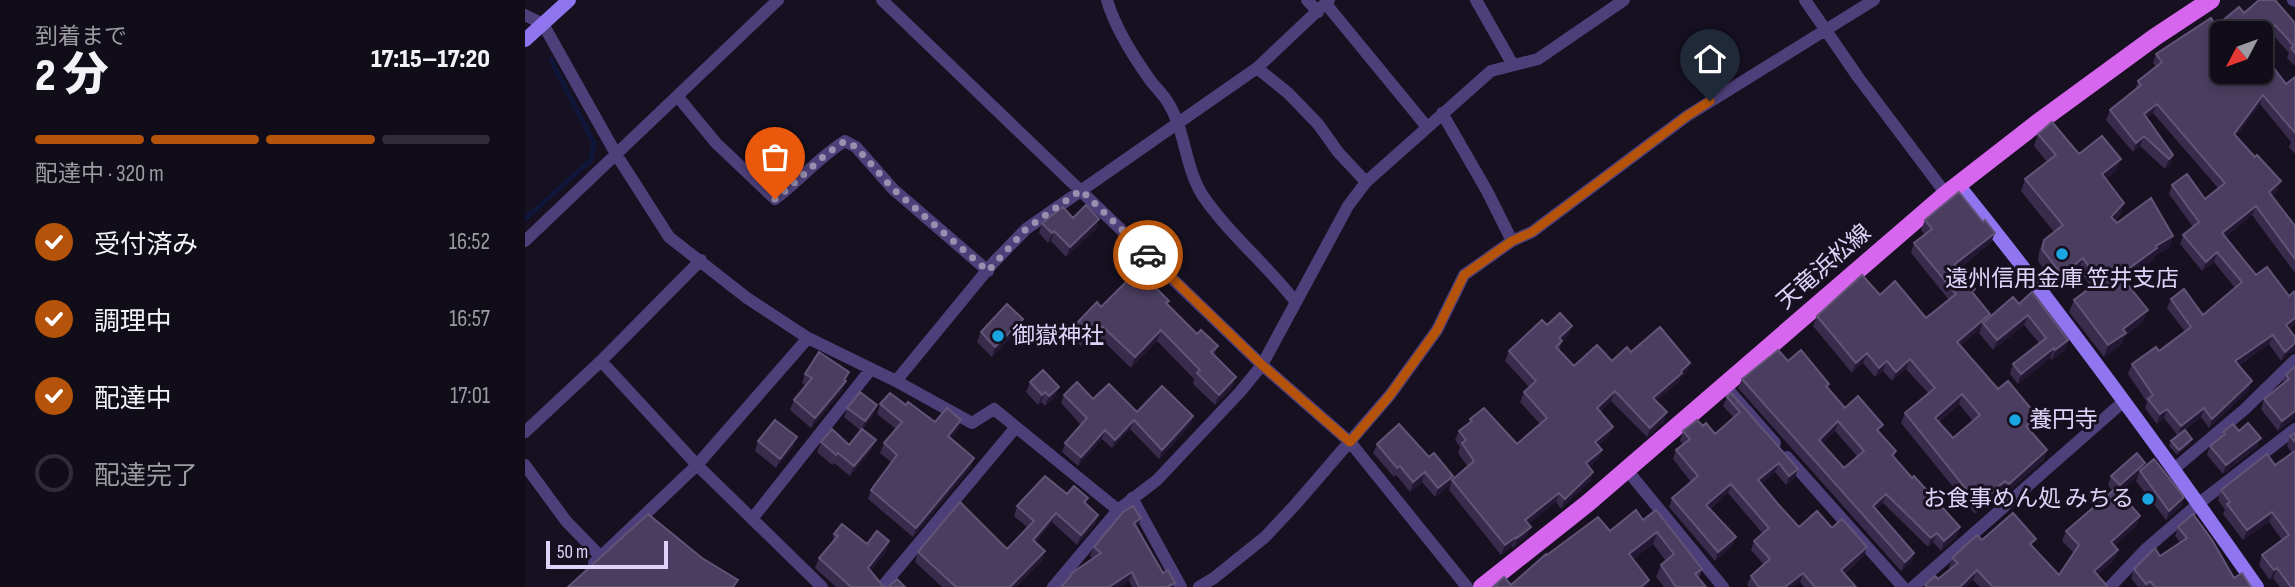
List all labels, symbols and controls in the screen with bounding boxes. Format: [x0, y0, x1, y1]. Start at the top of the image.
north arrow [2210, 21, 2273, 84]
map controls [2210, 21, 2273, 84]
text: 到着まで [35, 23, 127, 51]
pin [1680, 29, 1740, 101]
icon: home [1691, 40, 1729, 78]
text: 17:15–17:20 [371, 44, 490, 75]
text: 2 分 [35, 49, 109, 104]
pin [745, 127, 805, 199]
icon: bag [756, 138, 794, 176]
text: 配達中 · 320 m [35, 160, 164, 188]
street label: 天竜浜松線 [1771, 219, 1877, 315]
courier [1113, 220, 1183, 290]
icon: check [35, 223, 73, 261]
text: 16:52 [449, 228, 490, 256]
text: 受付済み [94, 230, 198, 261]
icon: car [1129, 236, 1167, 274]
marker: 遠州信用金庫 笠井支店 [2054, 246, 2070, 262]
place label: 遠州信用金庫 笠井支店 [1945, 265, 2179, 293]
icon: check [35, 300, 73, 338]
text: 16:57 [449, 305, 490, 333]
text: 調理中 [94, 307, 172, 338]
place label: 御嶽神社 [1012, 322, 1104, 350]
marker: 御嶽神社 [990, 328, 1006, 344]
icon: check [35, 377, 73, 415]
text: 17:01 [450, 382, 490, 410]
text: 配達中 [94, 384, 172, 415]
place label: 養円寺 [2029, 406, 2098, 434]
marker: 養円寺 [2007, 412, 2023, 428]
text: 配達完了 [94, 461, 198, 492]
place label: お食事めん処 みちる [1923, 485, 2134, 513]
marker: お食事めん処 みちる [2140, 491, 2156, 507]
scale bar [546, 538, 669, 570]
text: 50 m [557, 541, 588, 564]

